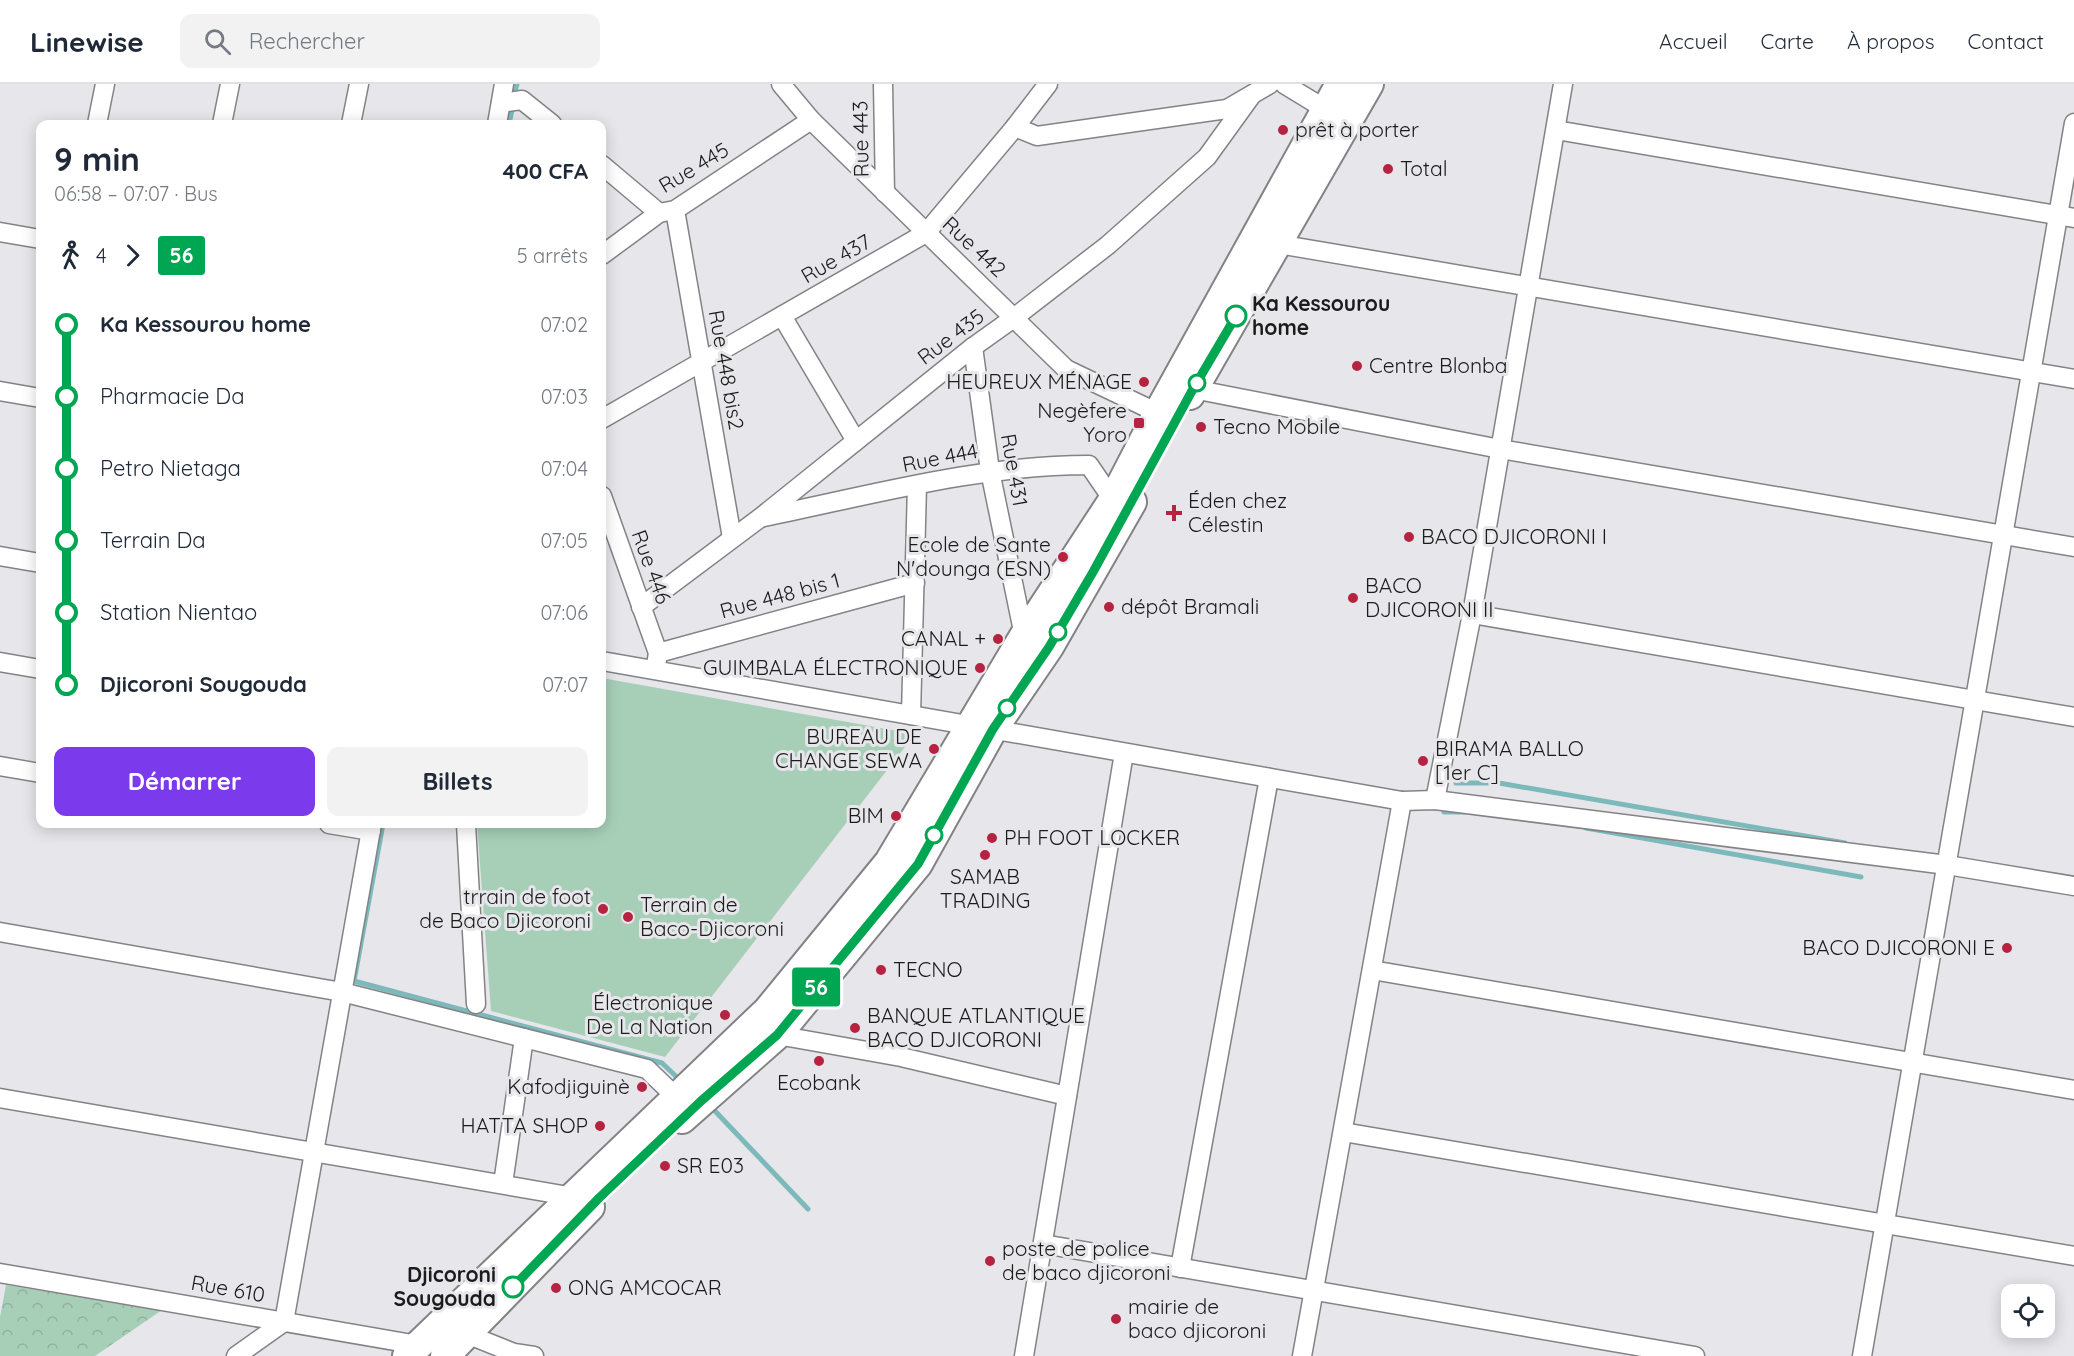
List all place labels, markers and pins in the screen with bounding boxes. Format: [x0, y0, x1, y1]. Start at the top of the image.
place label: prêt à porter [1295, 116, 1419, 142]
marker: prêt à porter [1276, 123, 1290, 137]
place label: Total [1400, 155, 1448, 181]
marker: Total [1381, 162, 1395, 176]
place label: Ka Kessourou home [1252, 290, 1390, 340]
marker: Ka Kessourou home [1225, 305, 1247, 327]
place label: Centre Blonba [1369, 352, 1508, 378]
marker: Centre Blonba [1350, 359, 1364, 373]
place label: HEUREUX MÉNAGE [946, 368, 1132, 394]
unlabelled marker [1188, 374, 1206, 392]
marker: HEUREUX MÉNAGE [1137, 375, 1151, 389]
place label: Negèfere Yoro [1037, 397, 1127, 447]
place label: Tecno Mobile [1213, 413, 1340, 439]
marker: Negèfere Yoro [1132, 416, 1146, 430]
marker: Tecno Mobile [1194, 420, 1208, 434]
place label: Éden chez Célestin [1188, 487, 1287, 537]
marker: Éden chez Célestin [1165, 504, 1183, 522]
place label: BACO DJICORONI I [1421, 523, 1607, 549]
marker: BACO DJICORONI I [1402, 530, 1416, 544]
place label: Ecole de Sante N'dounga (ESN) [896, 531, 1051, 581]
marker: Ecole de Sante N'dounga (ESN) [1056, 550, 1070, 564]
place label: BACO DJICORONI II [1365, 572, 1494, 622]
marker: BACO DJICORONI II [1346, 591, 1360, 605]
place label: dépôt Bramali [1121, 593, 1259, 619]
marker: dépôt Bramali [1102, 600, 1116, 614]
unlabelled marker [1049, 623, 1067, 641]
place label: CANAL + [901, 625, 986, 651]
marker: CANAL + [991, 632, 1005, 646]
place label: GUIMBALA ÉLECTRONIQUE [703, 654, 968, 680]
marker: GUIMBALA ÉLECTRONIQUE [973, 661, 987, 675]
unlabelled marker [998, 699, 1016, 717]
place label: BUREAU DE CHANGE SEWA [775, 723, 922, 773]
place label: BIRAMA BALLO [1er C] [1435, 735, 1584, 785]
marker: BUREAU DE CHANGE SEWA [927, 742, 941, 756]
marker: BIRAMA BALLO [1er C] [1416, 754, 1430, 768]
place label: BIM [848, 802, 884, 828]
marker: BIM [889, 809, 903, 823]
place label: PH FOOT LOCKER [1004, 824, 1180, 850]
unlabelled marker [925, 826, 943, 844]
marker: PH FOOT LOCKER [985, 831, 999, 845]
marker: SAMAB TRADING [978, 848, 992, 862]
place label: SAMAB TRADING [940, 863, 1030, 913]
place label: trrain de foot de Baco Djicoroni [419, 883, 591, 933]
place label: Terrain de Baco-Djicoroni [640, 891, 784, 941]
marker: trrain de foot de Baco Djicoroni [596, 902, 610, 916]
marker: Terrain de Baco-Djicoroni [621, 910, 635, 924]
place label: BACO DJICORONI E [1802, 934, 1995, 960]
marker: BACO DJICORONI E [2000, 941, 2014, 955]
place label: TECNO [893, 956, 963, 982]
marker: TECNO [874, 963, 888, 977]
place label: Électronique De La Nation [586, 989, 713, 1039]
place label: BANQUE ATLANTIQUE BACO DJICORONI [867, 1002, 1085, 1052]
marker: Électronique De La Nation [718, 1008, 732, 1022]
marker: BANQUE ATLANTIQUE BACO DJICORONI [848, 1021, 862, 1035]
marker: Ecobank [812, 1054, 826, 1068]
place label: Ecobank [777, 1069, 861, 1095]
place label: Kafodjiguinè [507, 1073, 630, 1099]
marker: Kafodjiguinè [635, 1080, 649, 1094]
place label: HATTA SHOP [461, 1112, 588, 1138]
marker: HATTA SHOP [593, 1119, 607, 1133]
place label: SR E03 [677, 1152, 744, 1178]
marker: SR E03 [658, 1159, 672, 1173]
place label: poste de police de baco djicoroni [1002, 1235, 1170, 1285]
marker: poste de police de baco djicoroni [983, 1254, 997, 1268]
place label: Djicoroni Sougouda [393, 1261, 496, 1311]
place label: ONG AMCOCAR [568, 1274, 722, 1300]
marker: Djicoroni Sougouda [502, 1276, 524, 1298]
marker: ONG AMCOCAR [549, 1281, 563, 1295]
place label: mairie de baco djicoroni [1128, 1293, 1266, 1343]
marker: mairie de baco djicoroni [1109, 1312, 1123, 1326]

